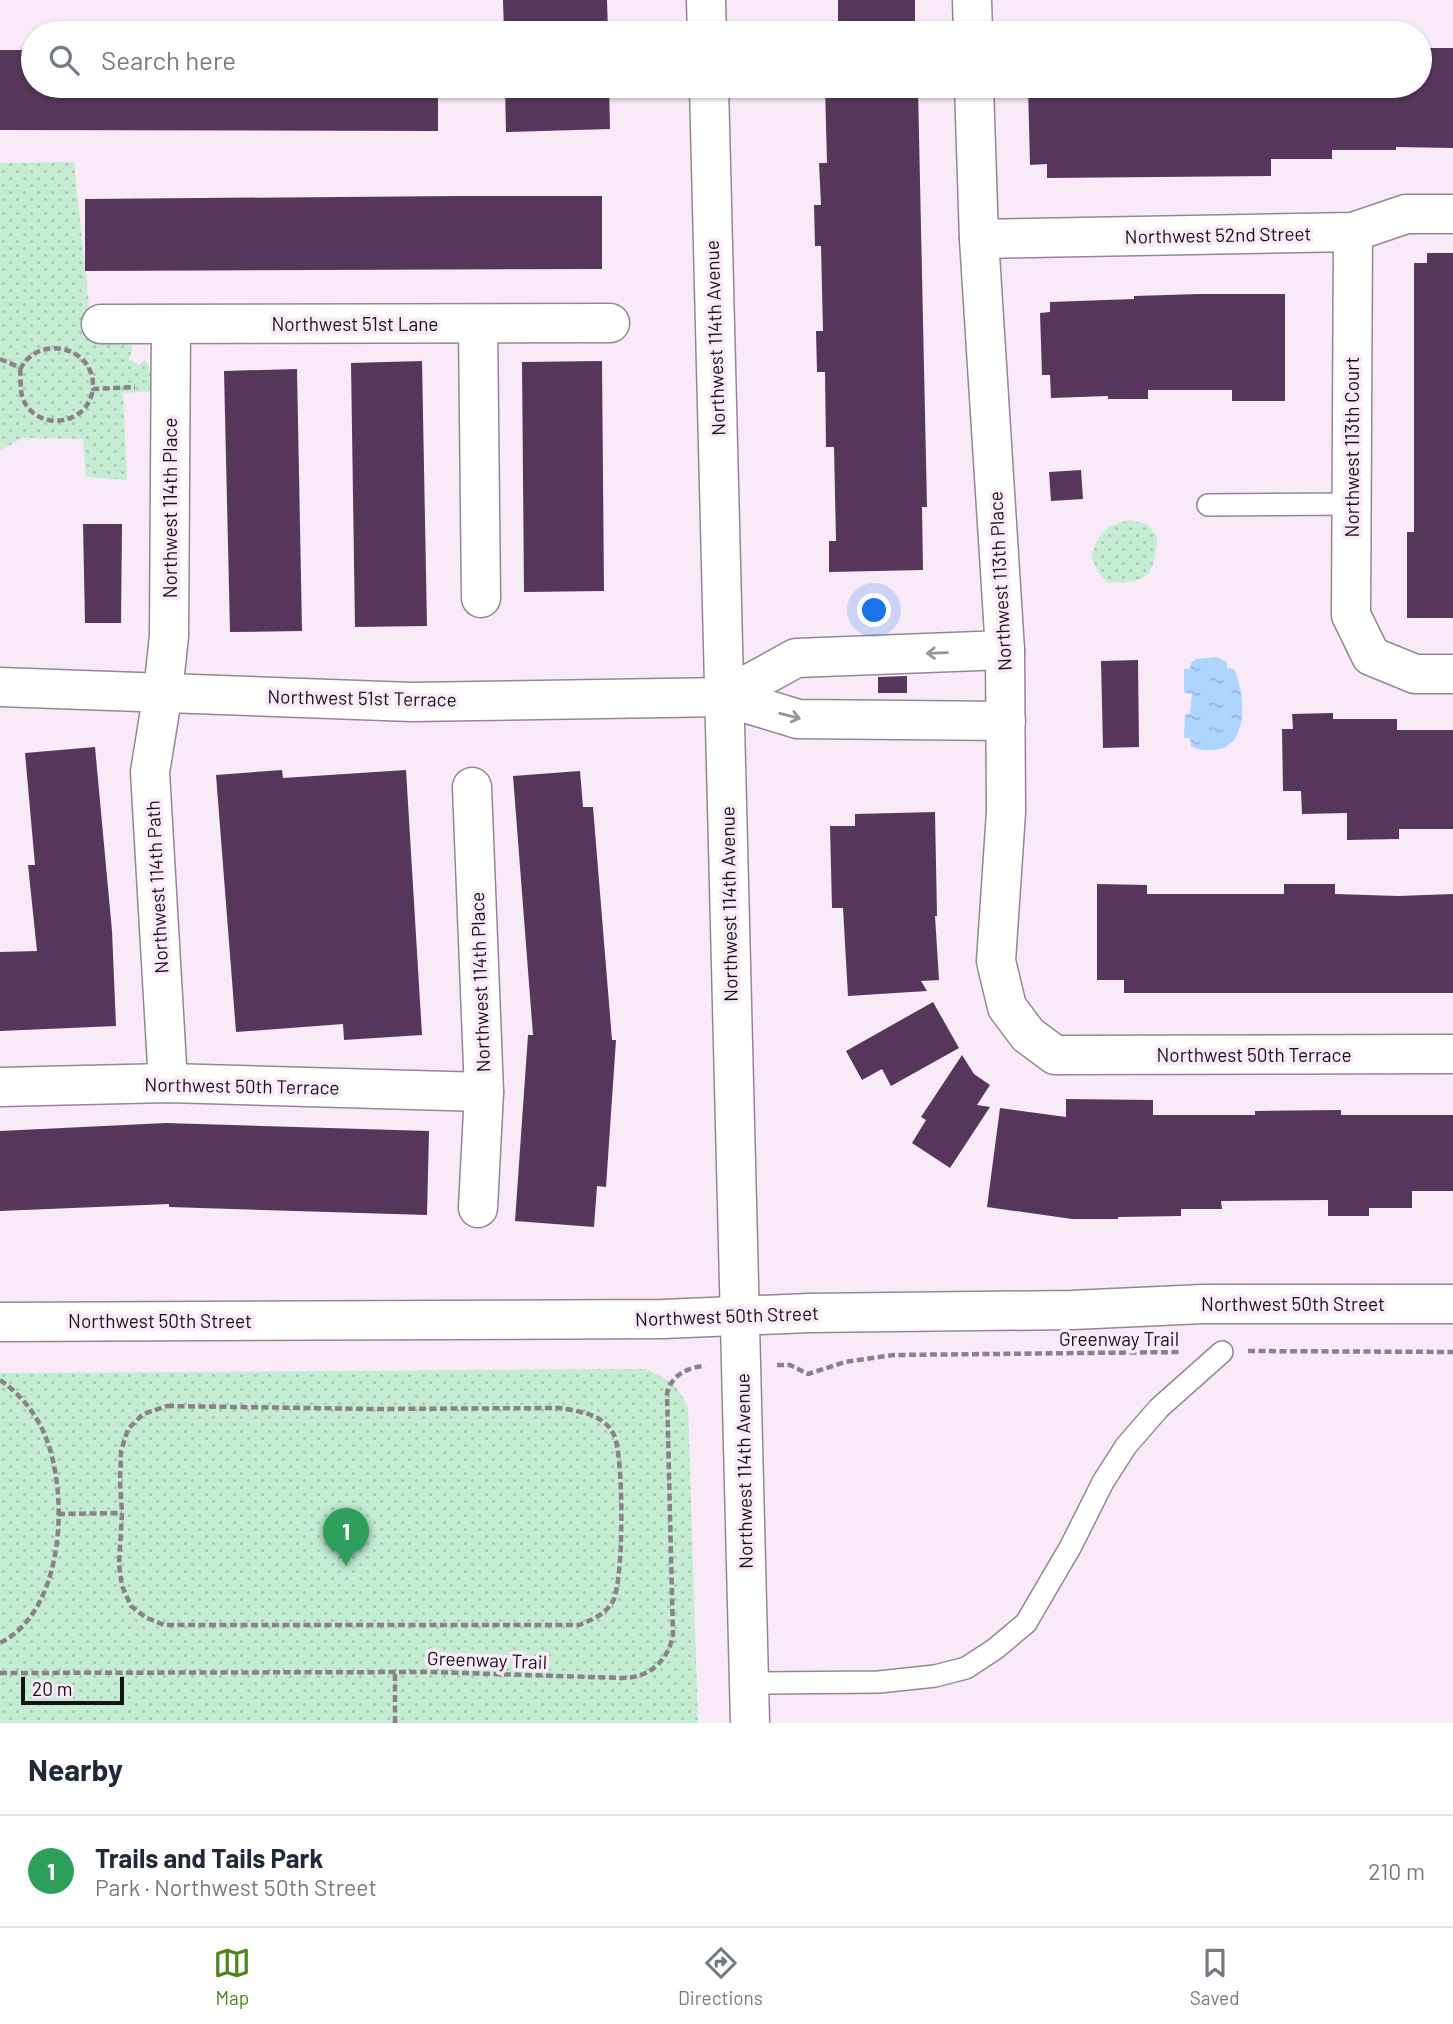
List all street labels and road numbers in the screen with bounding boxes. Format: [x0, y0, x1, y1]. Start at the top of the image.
street label: Northwest 52nd Street [1124, 221, 1311, 248]
street label: Northwest 114th Avenue [700, 240, 729, 436]
street label: Northwest 51st Lane [272, 312, 439, 335]
street label: Northwest 113th Court [1340, 357, 1363, 537]
street label: Northwest 114th Place [158, 418, 181, 598]
street label: Northwest 113th Place [983, 491, 1016, 671]
street label: Northwest 51st Terrace [267, 684, 457, 711]
street label: Northwest 114th Path [140, 800, 173, 974]
street label: Northwest 114th Avenue [715, 806, 742, 1002]
street label: Northwest 114th Place [465, 891, 494, 1073]
street label: Northwest 50th Terrace [1156, 1043, 1352, 1066]
street label: Northwest 50th Terrace [144, 1072, 340, 1099]
street label: Northwest 50th Street [1201, 1292, 1385, 1315]
street label: Northwest 50th Street [635, 1301, 819, 1330]
street label: Northwest 50th Street [68, 1309, 252, 1332]
street label: Greenway Trail [1059, 1327, 1179, 1350]
street label: Northwest 114th Avenue [730, 1373, 757, 1569]
street label: Greenway Trail [427, 1646, 547, 1673]

